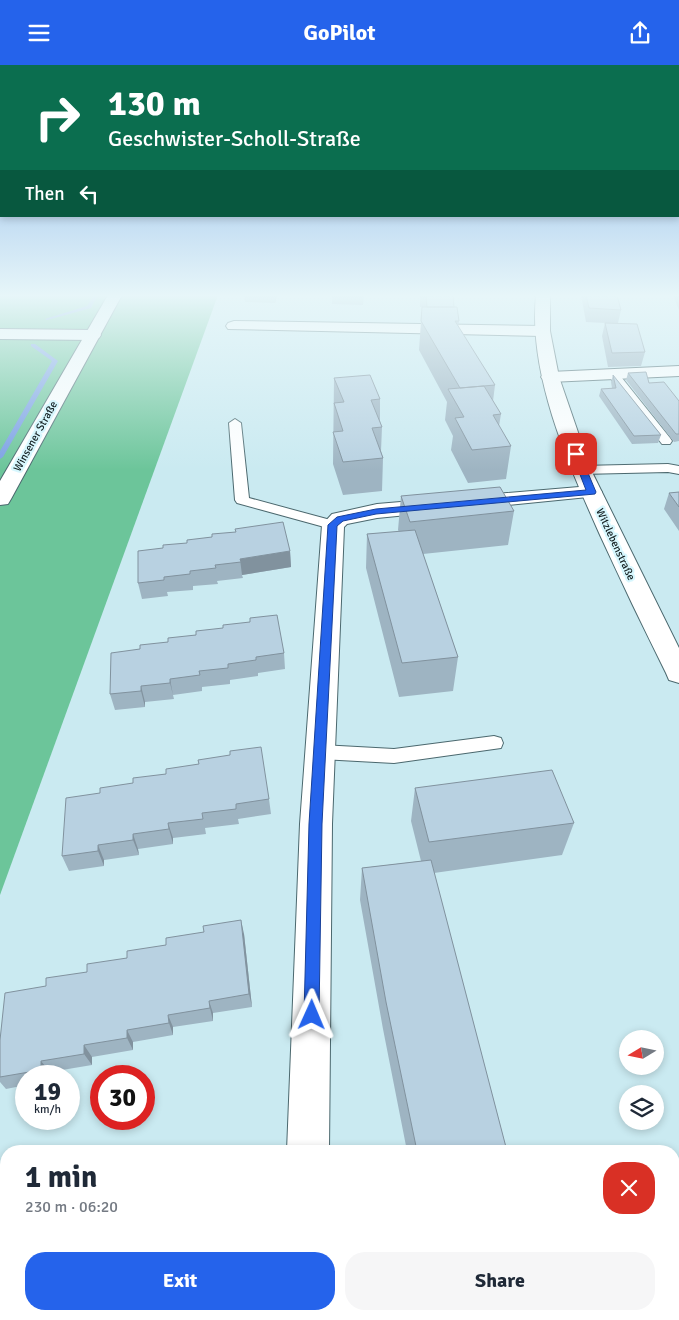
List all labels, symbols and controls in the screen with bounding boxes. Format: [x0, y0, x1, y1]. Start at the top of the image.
icon: menu [25, 19, 53, 47]
text: GoPilot [304, 19, 375, 46]
icon: share [626, 19, 654, 47]
text: 130 m [108, 82, 201, 125]
icon: right [25, 85, 90, 150]
text: Geschwister-Scholl-Straße [108, 125, 361, 152]
icon: left [75, 180, 103, 208]
text: Then [25, 182, 65, 206]
street label: Winsener Straße [11, 399, 60, 474]
pin [555, 433, 597, 475]
icon: arrive [562, 440, 590, 468]
street label: Witzlebenstraße [593, 506, 638, 582]
position arrow [285, 988, 337, 1040]
north arrow [619, 1030, 664, 1075]
map controls [619, 1030, 664, 1130]
speed limit sign: 30 [90, 1065, 155, 1130]
text: 19 [34, 1076, 61, 1107]
button: layers [619, 1085, 664, 1130]
text: km/h [34, 1102, 61, 1117]
text: 1 min [25, 1159, 97, 1196]
button: close [603, 1162, 655, 1214]
text: 230 m · 06:20 [25, 1197, 118, 1217]
button: Exit [25, 1252, 335, 1310]
button: Share [345, 1252, 655, 1310]

